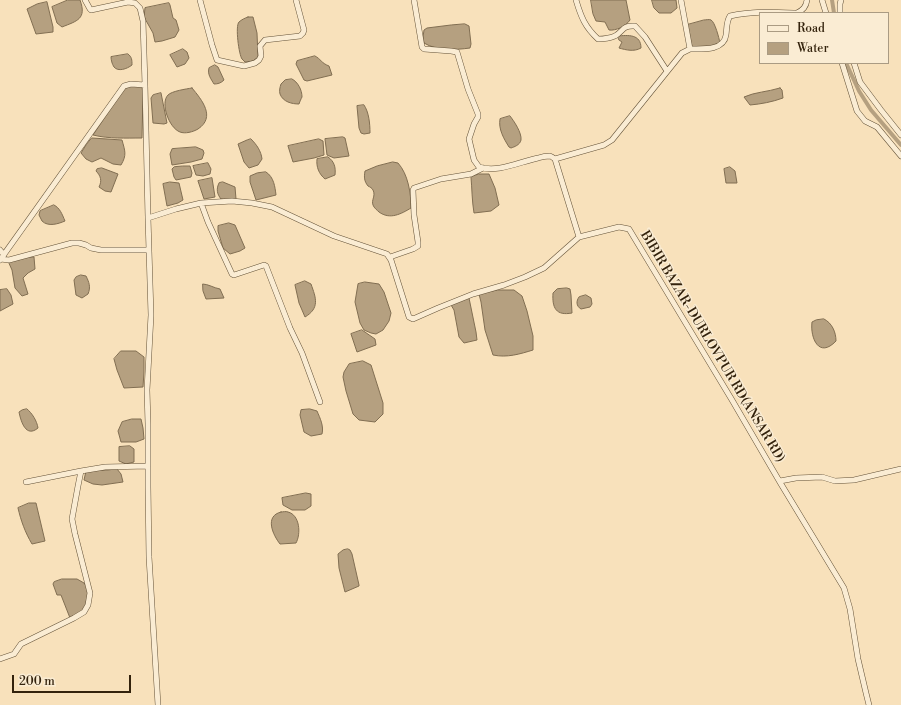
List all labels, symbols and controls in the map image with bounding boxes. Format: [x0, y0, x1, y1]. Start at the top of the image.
legend [759, 12, 889, 64]
text: Road [797, 21, 825, 36]
text: Water [797, 41, 829, 56]
street label: BIBIR BAZAR-DURLOVPUR RD(ANSAR RD) [636, 228, 788, 466]
scale bar [14, 667, 133, 693]
text: 200 m [19, 674, 55, 689]

